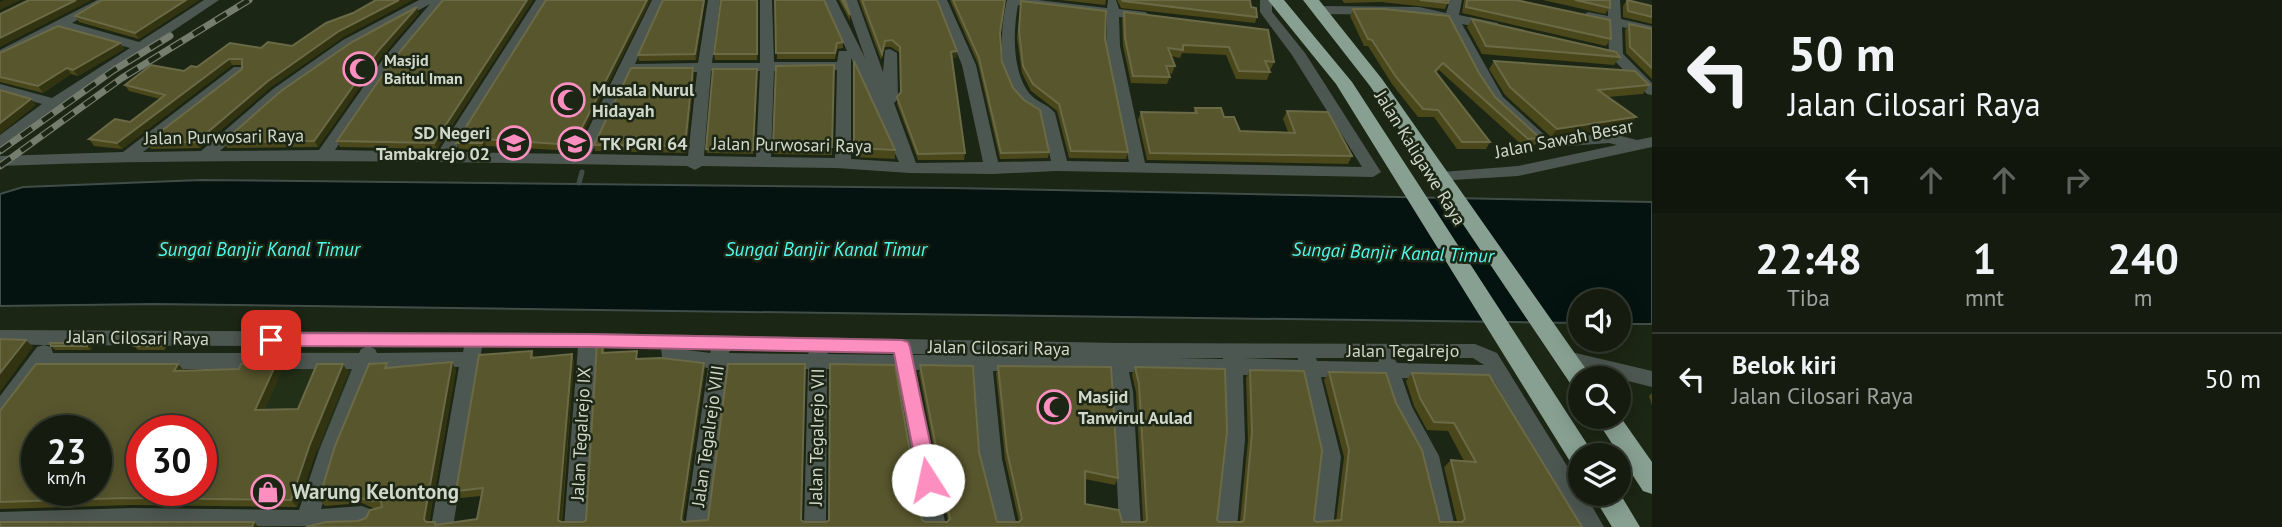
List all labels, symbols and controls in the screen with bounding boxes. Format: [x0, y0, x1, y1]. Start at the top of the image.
text: 50 m [1788, 21, 1895, 85]
icon: left [1673, 28, 1764, 119]
mosque icon: Masjid Baitul Iman [341, 50, 379, 88]
place label: Masjid Baitul Iman [384, 50, 463, 88]
place label: Musala Nurul Hidayah [592, 78, 695, 122]
mosque icon: Musala Nurul Hidayah [549, 81, 587, 119]
text: Jalan Cilosari Raya [1788, 83, 2041, 125]
street label: Jalan Kaligawe Raya [1369, 85, 1471, 229]
street label: Jalan Sawah Besar [1492, 114, 1635, 163]
place label: SD Negeri Tambakrejo 02 [376, 121, 490, 165]
street label: Jalan Purwosari Raya [143, 124, 304, 149]
school or university icon: SD Negeri Tambakrejo 02 [495, 124, 533, 162]
school or university icon: TK PGRI 64 [556, 125, 594, 163]
place label: TK PGRI 64 [600, 132, 687, 155]
street label: Jalan Purwosari Raya [711, 132, 872, 157]
icon: left [1839, 161, 1877, 199]
icon: ahead [1912, 161, 1950, 199]
icon: ahead [1985, 161, 2023, 199]
icon: right [2058, 161, 2096, 199]
text: 22:48 [1755, 231, 1862, 286]
text: 1 [1973, 231, 1996, 286]
text: 240 [2107, 231, 2179, 286]
water label: Sungai Banjir Kanal Timur [1292, 236, 1496, 268]
water label: Sungai Banjir Kanal Timur [158, 237, 362, 261]
water label: Sungai Banjir Kanal Timur [725, 237, 929, 261]
text: Tiba [1787, 283, 1830, 312]
text: mnt [1965, 283, 2004, 312]
text: m [2134, 283, 2152, 312]
map controls [1568, 289, 1631, 506]
button: sound [1568, 289, 1631, 352]
pin [241, 310, 301, 370]
icon: arrive [252, 321, 290, 359]
street label: Jalan Cilosari Raya [66, 325, 209, 350]
street label: Jalan Cilosari Raya [927, 335, 1070, 360]
street label: Jalan Tegalrejo [1346, 339, 1459, 362]
text: Belok kiri [1732, 348, 1837, 381]
icon: left [1673, 360, 1711, 398]
text: 50 m [2205, 362, 2261, 395]
street label: Jalan Tegalrejo VIII [686, 364, 729, 509]
button: search [1568, 366, 1631, 429]
street label: Jalan Tegalrejo IX [565, 367, 595, 502]
street label: Jalan Tegalrejo VII [804, 368, 829, 507]
text: Jalan Cilosari Raya [1732, 381, 1914, 410]
place label: Masjid Tanwirul Aulad [1078, 385, 1193, 429]
mosque icon: Masjid Tanwirul Aulad [1035, 388, 1073, 426]
speed limit sign: 30 [126, 415, 217, 506]
text: 23 [47, 428, 86, 474]
position arrow [891, 443, 965, 517]
button: layers [1568, 443, 1631, 506]
text: km/h [47, 466, 86, 489]
shop icon: Warung Kelontong [249, 473, 287, 511]
place label: Warung Kelontong [292, 478, 459, 505]

